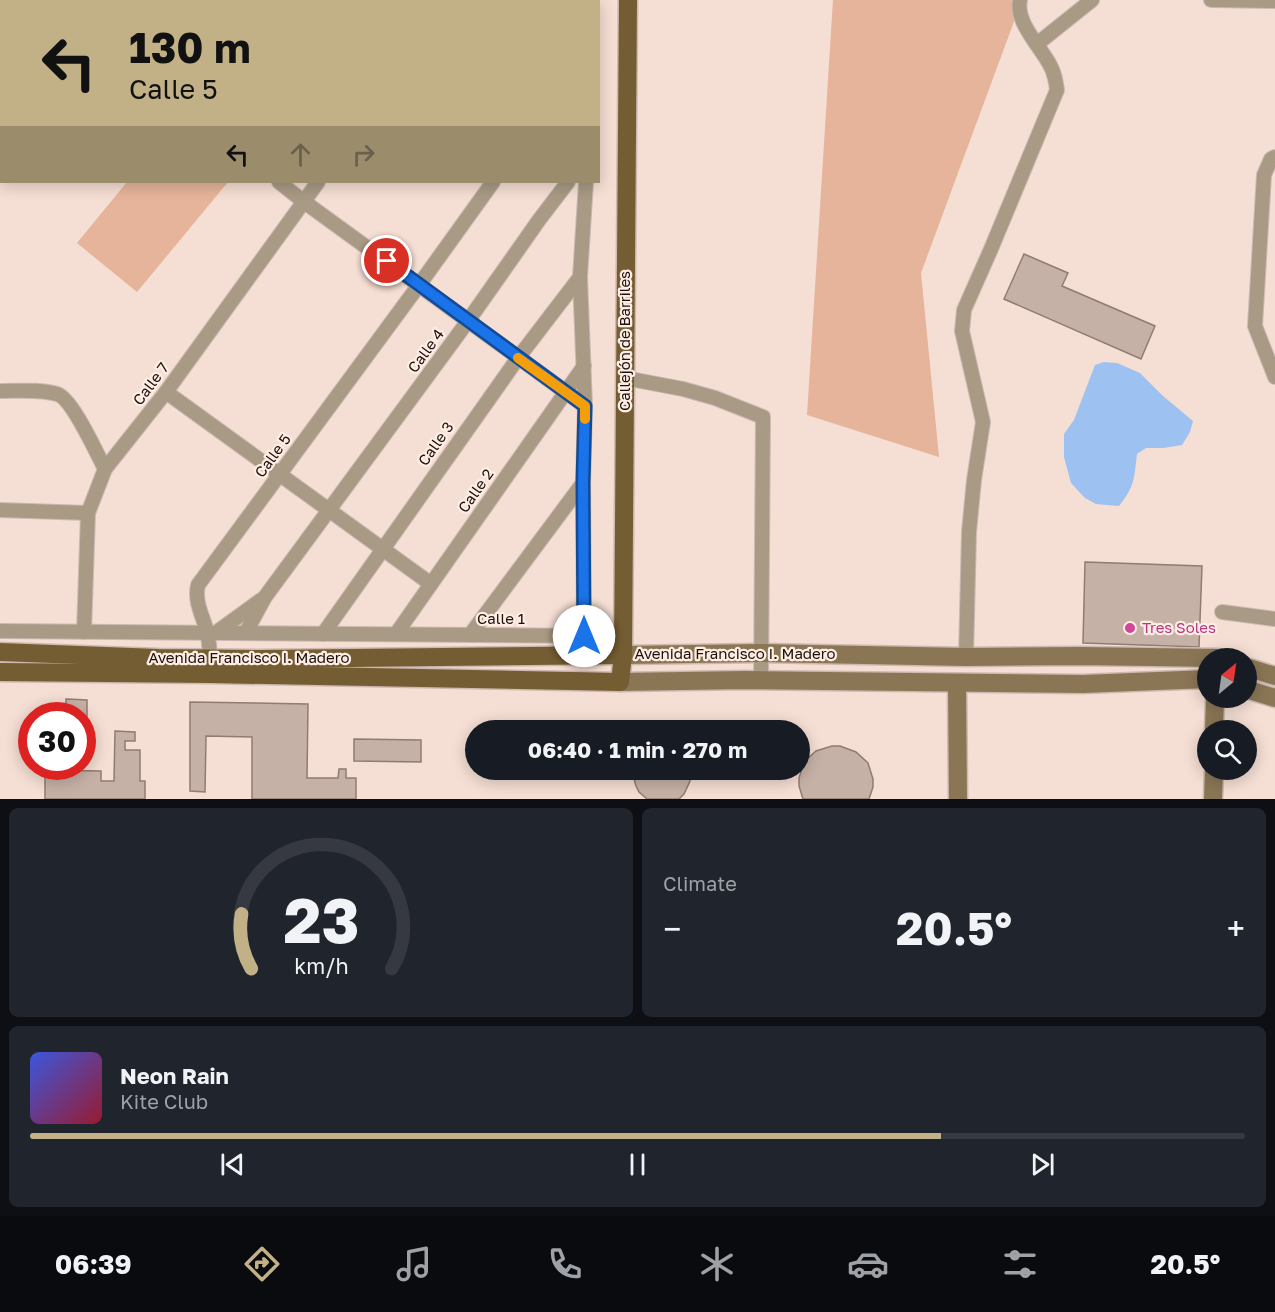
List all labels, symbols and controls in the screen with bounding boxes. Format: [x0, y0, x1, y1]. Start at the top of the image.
text: 130 m [129, 22, 251, 72]
icon: left [30, 24, 108, 102]
text: Calle 5 [129, 73, 218, 105]
icon: left [221, 138, 254, 171]
icon: ahead [284, 138, 317, 171]
icon: right [347, 138, 380, 171]
pin [361, 235, 412, 286]
icon: arrive [370, 244, 403, 277]
street label: Callejón de Barriles [615, 271, 633, 411]
street label: Calle 4 [403, 325, 447, 376]
street label: Calle 7 [128, 359, 172, 408]
street label: Calle 3 [414, 418, 457, 469]
street label: Calle 5 [250, 430, 294, 481]
street label: Calle 2 [454, 465, 497, 516]
position arrow [552, 604, 616, 668]
street label: Calle 1 [477, 609, 525, 627]
place label: Tres Soles [1142, 618, 1216, 636]
marker: Tres Soles [1123, 621, 1137, 635]
street label: Avenida Francisco I. Madero [634, 644, 836, 662]
street label: Avenida Francisco I. Madero [148, 648, 350, 666]
north arrow [1197, 648, 1257, 708]
map controls [1197, 648, 1257, 780]
speed limit sign: 30 [18, 702, 96, 780]
button: search [1197, 720, 1257, 780]
text: 06:40 · 1 min · 270 m [528, 736, 747, 763]
text: Climate [663, 871, 737, 895]
text: 23 [283, 882, 359, 957]
text: 20.5° [896, 901, 1012, 955]
text: − [663, 909, 681, 948]
text: + [1227, 909, 1245, 948]
text: km/h [294, 954, 348, 980]
text: Neon Rain [120, 1062, 229, 1089]
text: Kite Club [120, 1089, 208, 1113]
icon: previous [216, 1148, 249, 1181]
icon: pause [621, 1148, 654, 1181]
icon: next [1026, 1148, 1059, 1181]
icon: directions [241, 1243, 283, 1285]
icon: music [393, 1243, 435, 1285]
icon: phone [544, 1243, 586, 1285]
icon: climate [696, 1243, 738, 1285]
icon: car [847, 1243, 889, 1285]
icon: filters [999, 1243, 1041, 1285]
text: 06:39 [55, 1248, 132, 1280]
text: 20.5° [1151, 1248, 1220, 1280]

